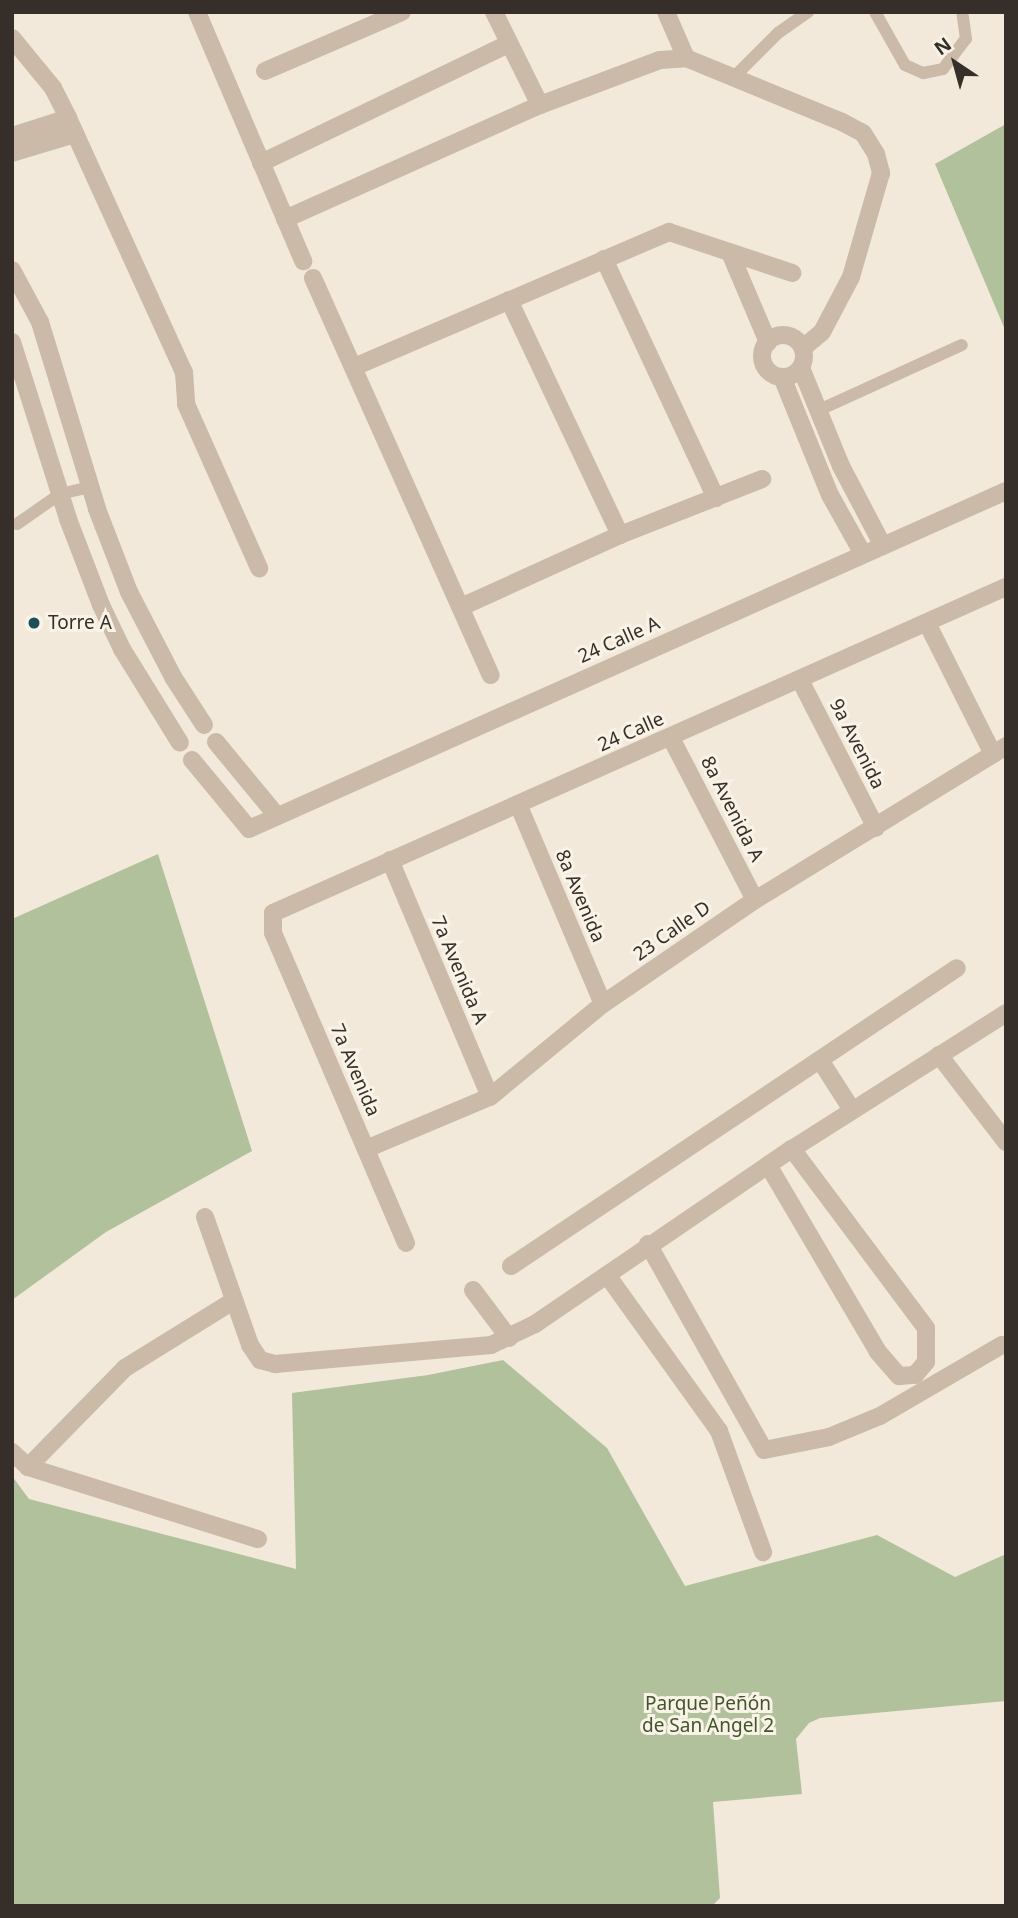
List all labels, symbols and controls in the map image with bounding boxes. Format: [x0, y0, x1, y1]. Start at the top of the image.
north arrow [920, 28, 990, 98]
text: N [929, 31, 957, 61]
place label: Torre A [48, 612, 112, 634]
street label: 24 Calle A [575, 612, 663, 668]
marker: Torre A [26, 615, 42, 631]
street label: 9a Avenida [825, 695, 889, 793]
street label: 24 Calle [594, 707, 668, 757]
street label: 8a Avenida A [696, 753, 768, 865]
street label: 8a Avenida [550, 846, 610, 946]
street label: 23 Calle D [629, 896, 715, 966]
street label: 7a Avenida A [426, 913, 492, 1027]
street label: 7a Avenida [325, 1020, 385, 1120]
park label: Parque Peñón de San Angel 2 [642, 1693, 774, 1737]

